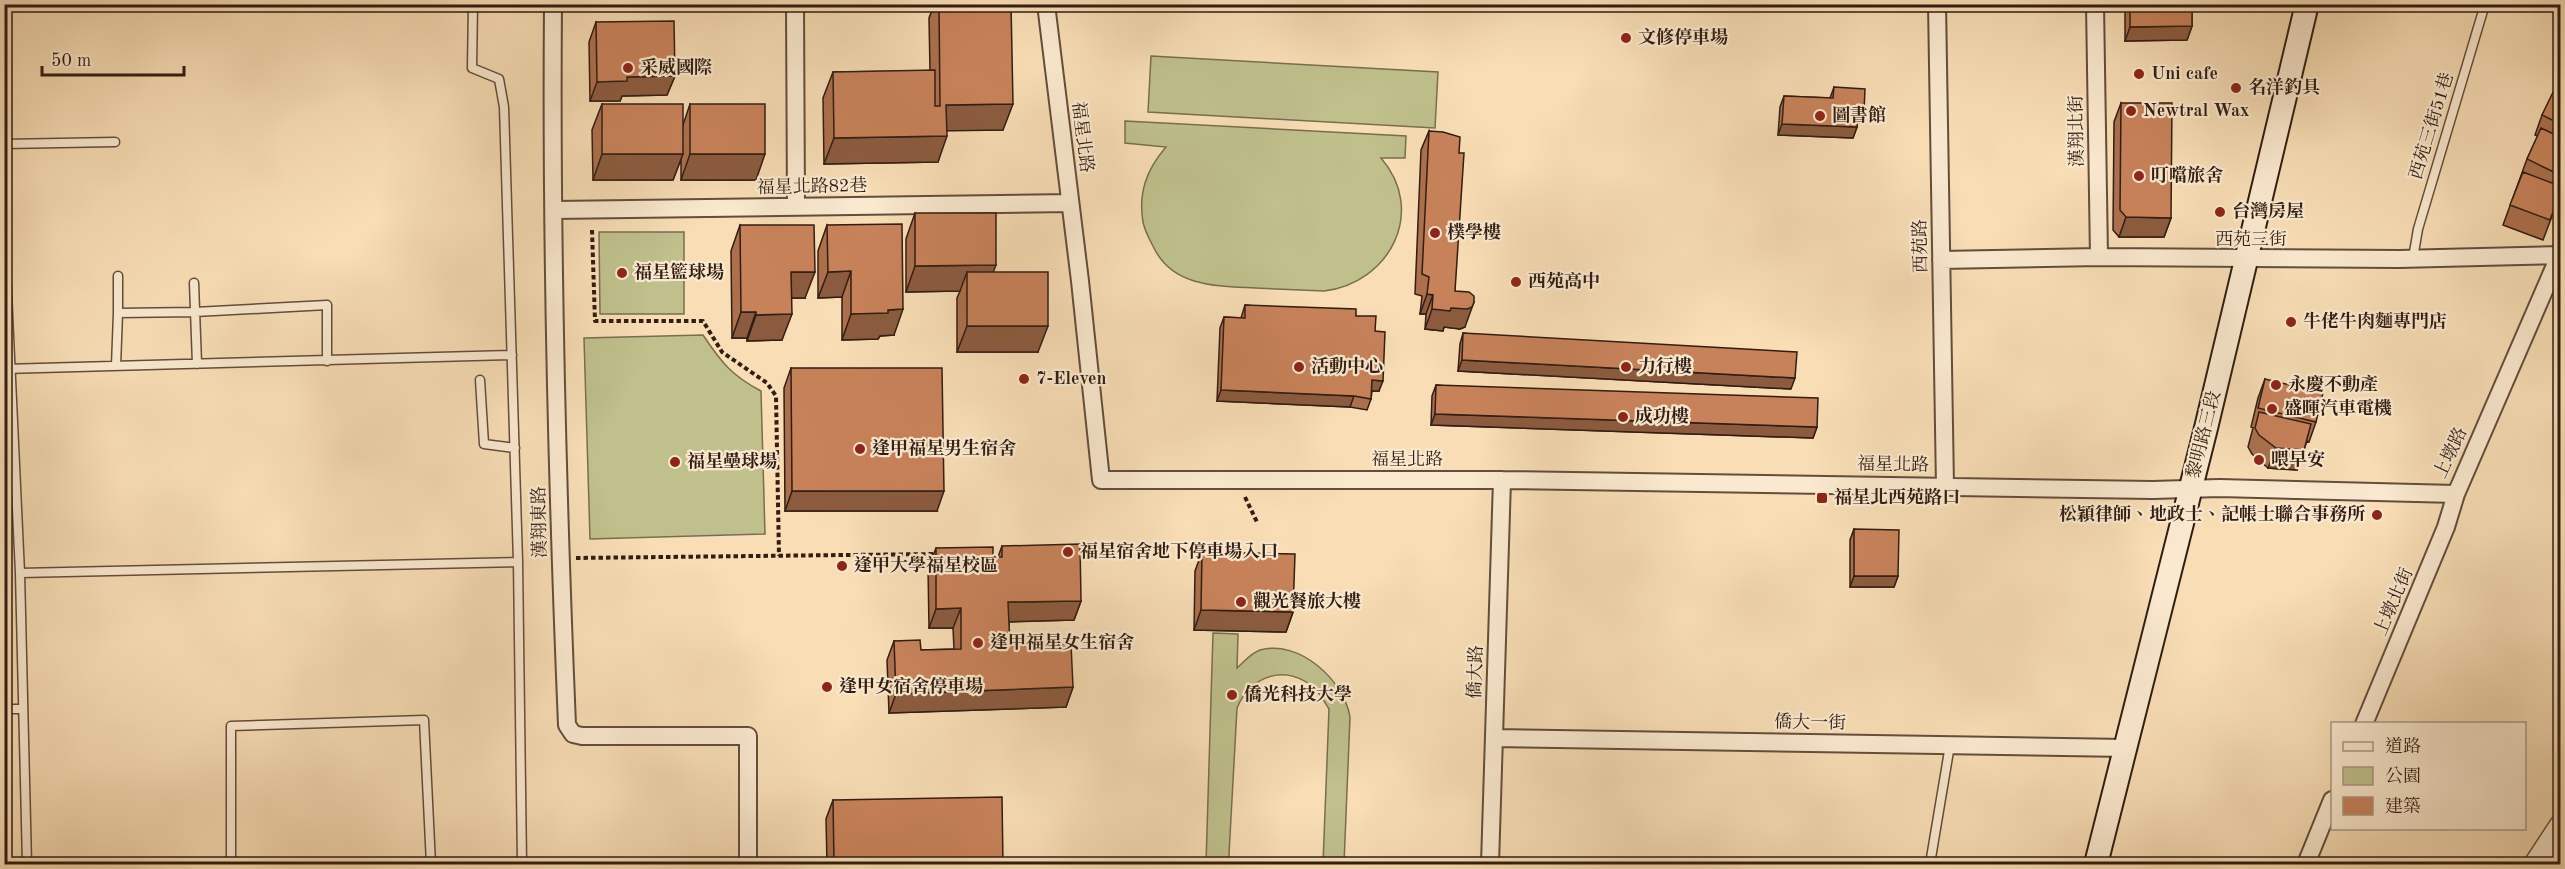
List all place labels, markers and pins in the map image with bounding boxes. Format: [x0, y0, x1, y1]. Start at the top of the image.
place label: 文修停車場 [1638, 27, 1728, 47]
marker: 文修停車場 [1619, 31, 1633, 45]
place label: 采威國際 [640, 57, 712, 77]
marker: 采威國際 [621, 61, 635, 75]
place label: Uni cafe [2151, 65, 2218, 83]
marker: Uni cafe [2132, 67, 2146, 81]
place label: 名洋釣具 [2248, 77, 2320, 97]
marker: 名洋釣具 [2229, 81, 2243, 95]
place label: Newtral Wax [2143, 102, 2249, 120]
marker: Newtral Wax [2124, 104, 2138, 118]
place label: 圖書館 [1832, 105, 1886, 125]
marker: 圖書館 [1813, 109, 1827, 123]
place label: 叮噹旅舍 [2151, 165, 2223, 185]
marker: 叮噹旅舍 [2132, 169, 2146, 183]
place label: 台灣房屋 [2232, 201, 2304, 221]
marker: 台灣房屋 [2213, 205, 2227, 219]
place label: 樸學樓 [1447, 222, 1501, 242]
marker: 樸學樓 [1428, 226, 1442, 240]
place label: 福星籃球場 [634, 262, 724, 282]
marker: 福星籃球場 [615, 266, 629, 280]
place label: 西苑高中 [1528, 271, 1600, 291]
marker: 西苑高中 [1509, 275, 1523, 289]
place label: 牛佬牛肉麵專門店 [2303, 311, 2447, 331]
marker: 牛佬牛肉麵專門店 [2284, 315, 2298, 329]
place label: 活動中心 [1311, 356, 1383, 376]
place label: 力行樓 [1638, 356, 1692, 376]
marker: 活動中心 [1292, 360, 1306, 374]
marker: 力行樓 [1619, 360, 1633, 374]
place label: 7-Eleven [1036, 370, 1107, 388]
marker: 7-Eleven [1017, 372, 1031, 386]
place label: 永慶不動產 [2288, 374, 2378, 394]
marker: 永慶不動產 [2269, 378, 2283, 392]
place label: 盛暉汽車電機 [2284, 398, 2392, 418]
marker: 盛暉汽車電機 [2265, 402, 2279, 416]
place label: 成功樓 [1635, 406, 1689, 426]
marker: 成功樓 [1616, 410, 1630, 424]
place label: 逢甲福星男生宿舍 [872, 438, 1016, 458]
marker: 逢甲福星男生宿舍 [853, 442, 867, 456]
place label: 喂早安 [2271, 449, 2325, 469]
place label: 福星壘球場 [687, 451, 777, 471]
marker: 喂早安 [2252, 453, 2266, 467]
marker: 福星壘球場 [668, 455, 682, 469]
place label: 福星北西苑路口 [1834, 487, 1960, 507]
marker: 福星北西苑路口 [1815, 491, 1829, 505]
place label: 松穎律師、地政士、記帳士聯合事務所 [2059, 504, 2366, 524]
marker: 松穎律師、地政士、記帳士聯合事務所 [2370, 508, 2384, 522]
place label: 福星宿舍地下停車場入口 [1080, 541, 1278, 561]
marker: 福星宿舍地下停車場入口 [1061, 545, 1075, 559]
place label: 逢甲大學福星校區 [854, 555, 998, 575]
marker: 逢甲大學福星校區 [835, 559, 849, 573]
place label: 觀光餐旅大樓 [1253, 591, 1361, 611]
marker: 觀光餐旅大樓 [1234, 595, 1248, 609]
place label: 逢甲福星女生宿舍 [990, 632, 1134, 652]
marker: 逢甲福星女生宿舍 [971, 636, 985, 650]
place label: 逢甲女宿舍停車場 [839, 676, 983, 696]
marker: 逢甲女宿舍停車場 [820, 680, 834, 694]
place label: 僑光科技大學 [1244, 684, 1352, 704]
marker: 僑光科技大學 [1225, 688, 1239, 702]

